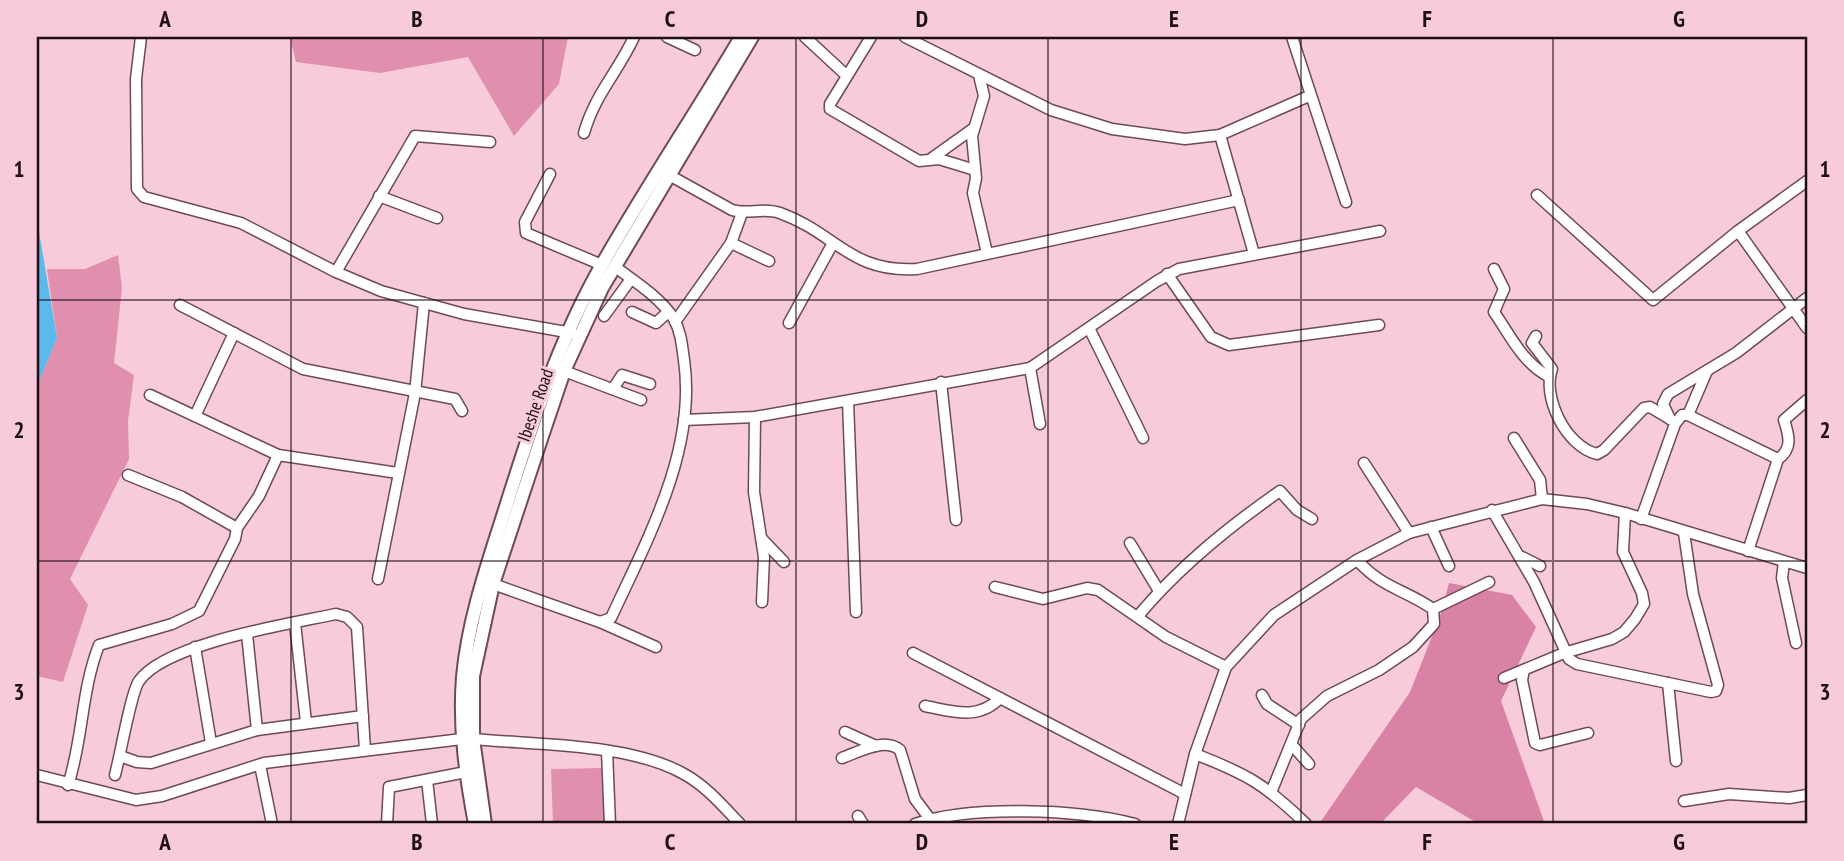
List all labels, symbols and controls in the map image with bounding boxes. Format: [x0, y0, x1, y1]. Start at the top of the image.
text: A [158, 4, 171, 33]
text: B [411, 4, 423, 33]
text: C [665, 4, 676, 33]
text: D [916, 4, 928, 33]
text: E [1169, 4, 1179, 33]
text: F [1422, 4, 1432, 33]
text: G [1673, 4, 1685, 33]
text: 1 [14, 154, 25, 183]
text: 1 [1820, 154, 1831, 183]
street label: Ibeshe Road [512, 366, 558, 444]
text: 2 [14, 415, 25, 444]
text: 2 [1820, 415, 1831, 444]
text: 3 [14, 677, 25, 706]
text: 3 [1820, 677, 1831, 706]
text: A [158, 827, 171, 856]
text: B [411, 827, 423, 856]
text: C [665, 827, 676, 856]
text: D [916, 827, 928, 856]
text: E [1169, 827, 1179, 856]
text: F [1422, 827, 1432, 856]
text: G [1673, 827, 1685, 856]

